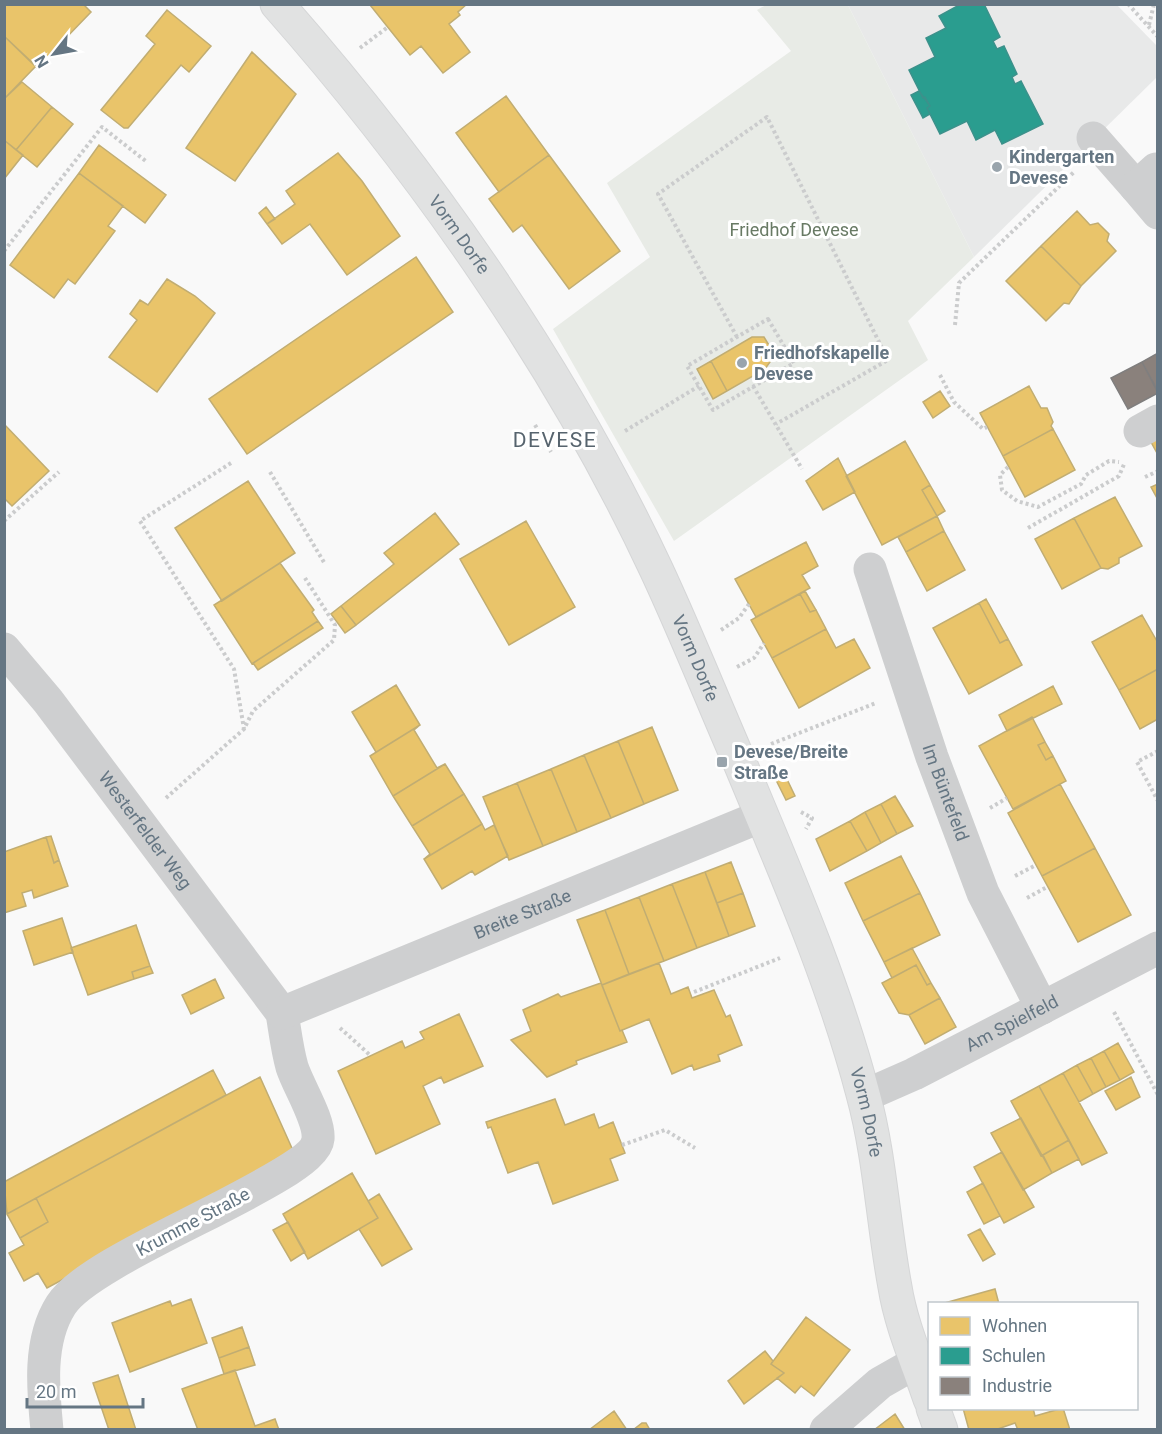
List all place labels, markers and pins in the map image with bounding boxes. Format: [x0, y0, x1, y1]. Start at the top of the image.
place label: Kindergarten Devese [1009, 146, 1114, 188]
marker: Kindergarten Devese [990, 160, 1004, 174]
place label: Friedhofskapelle Devese [754, 342, 889, 384]
marker: Friedhofskapelle Devese [735, 356, 749, 370]
place label: Devese/Breite Straße [734, 741, 848, 783]
marker: Devese/Breite Straße [715, 755, 729, 769]

